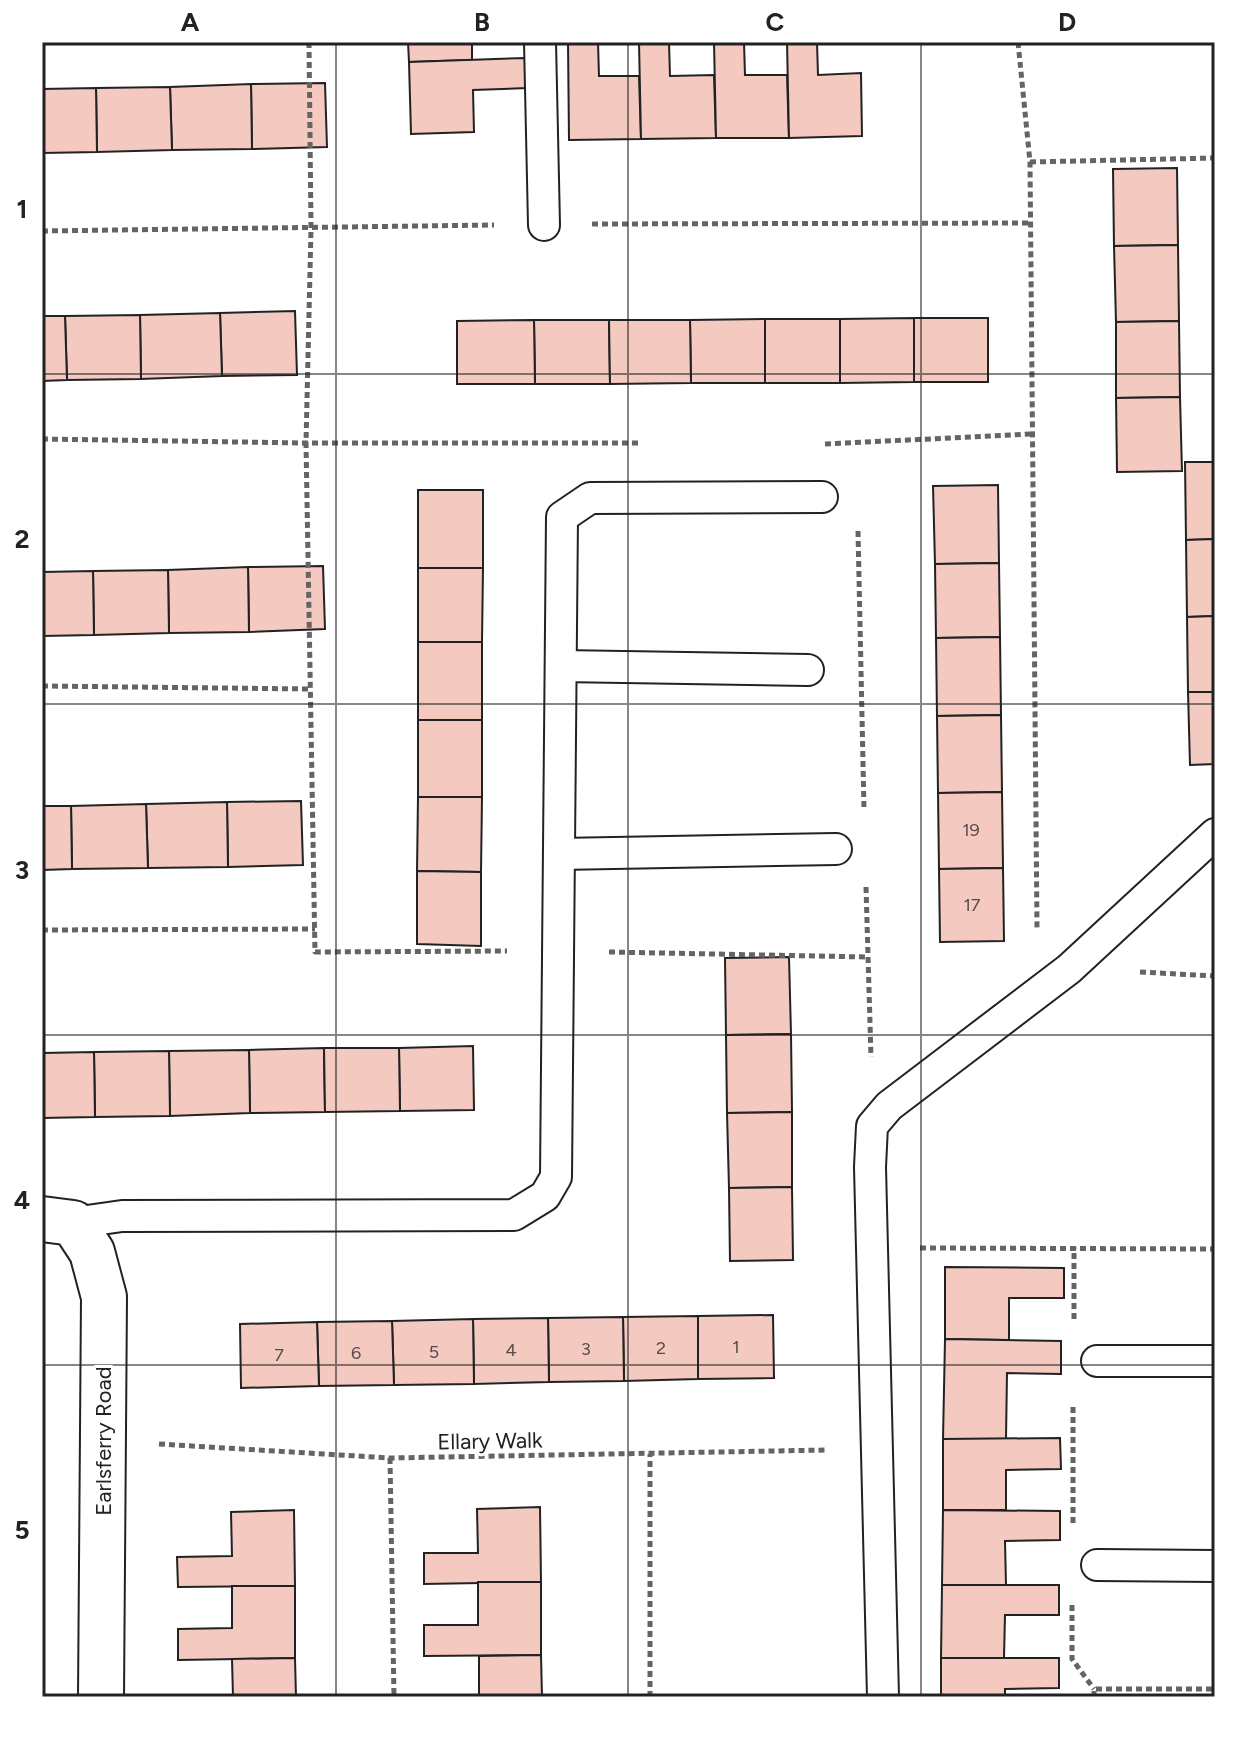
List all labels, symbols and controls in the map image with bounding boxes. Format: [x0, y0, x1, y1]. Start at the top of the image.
text: A [181, 6, 200, 38]
text: B [474, 6, 490, 38]
text: C [766, 6, 785, 38]
text: D [1058, 6, 1076, 38]
text: 1 [17, 193, 27, 225]
text: 2 [14, 523, 30, 555]
house number: 19 [962, 819, 980, 841]
text: 3 [15, 854, 29, 886]
house number: 17 [963, 894, 981, 916]
text: 4 [14, 1184, 30, 1216]
house number: 1 [732, 1336, 740, 1358]
house number: 2 [656, 1337, 666, 1359]
house number: 3 [581, 1338, 591, 1360]
house number: 4 [505, 1339, 517, 1361]
house number: 5 [429, 1341, 439, 1363]
house number: 6 [351, 1342, 361, 1364]
house number: 7 [274, 1344, 284, 1366]
street label: Earlsferry Road [90, 1366, 117, 1516]
street label: Ellary Walk [437, 1427, 543, 1455]
text: 5 [14, 1514, 30, 1546]

